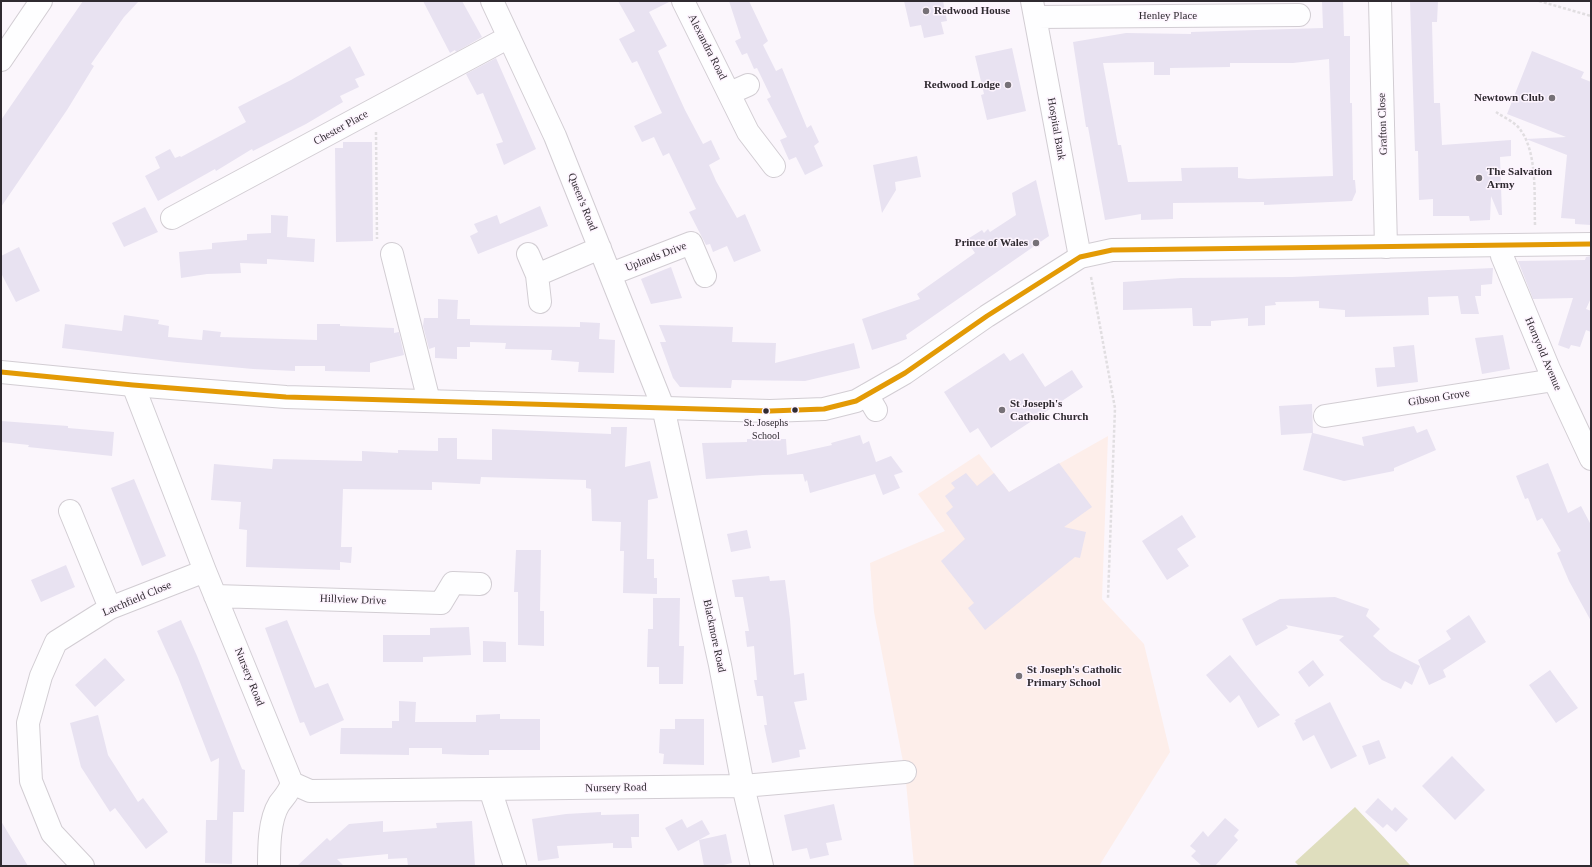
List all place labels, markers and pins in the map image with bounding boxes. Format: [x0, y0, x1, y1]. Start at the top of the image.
place label: Redwood House [934, 4, 1010, 18]
marker: Redwood House [921, 6, 931, 16]
place label: Redwood Lodge [924, 78, 1000, 92]
marker: Redwood Lodge [1003, 80, 1013, 90]
place label: Newtown Club [1474, 91, 1544, 105]
marker: Newtown Club [1547, 93, 1557, 103]
place label: The Salvation Army [1487, 165, 1552, 191]
marker: The Salvation Army [1474, 173, 1484, 183]
place label: Prince of Wales [955, 236, 1028, 250]
marker: Prince of Wales [1031, 238, 1041, 248]
place label: St Joseph's Catholic Church [1010, 397, 1088, 423]
unlabelled marker [790, 405, 800, 415]
marker: St Joseph's Catholic Church [997, 405, 1007, 415]
marker: St. Josephs School [761, 406, 771, 416]
place label: St. Josephs School [744, 417, 788, 440]
place label: St Joseph's Catholic Primary School [1027, 663, 1122, 689]
marker: St Joseph's Catholic Primary School [1014, 671, 1024, 681]

